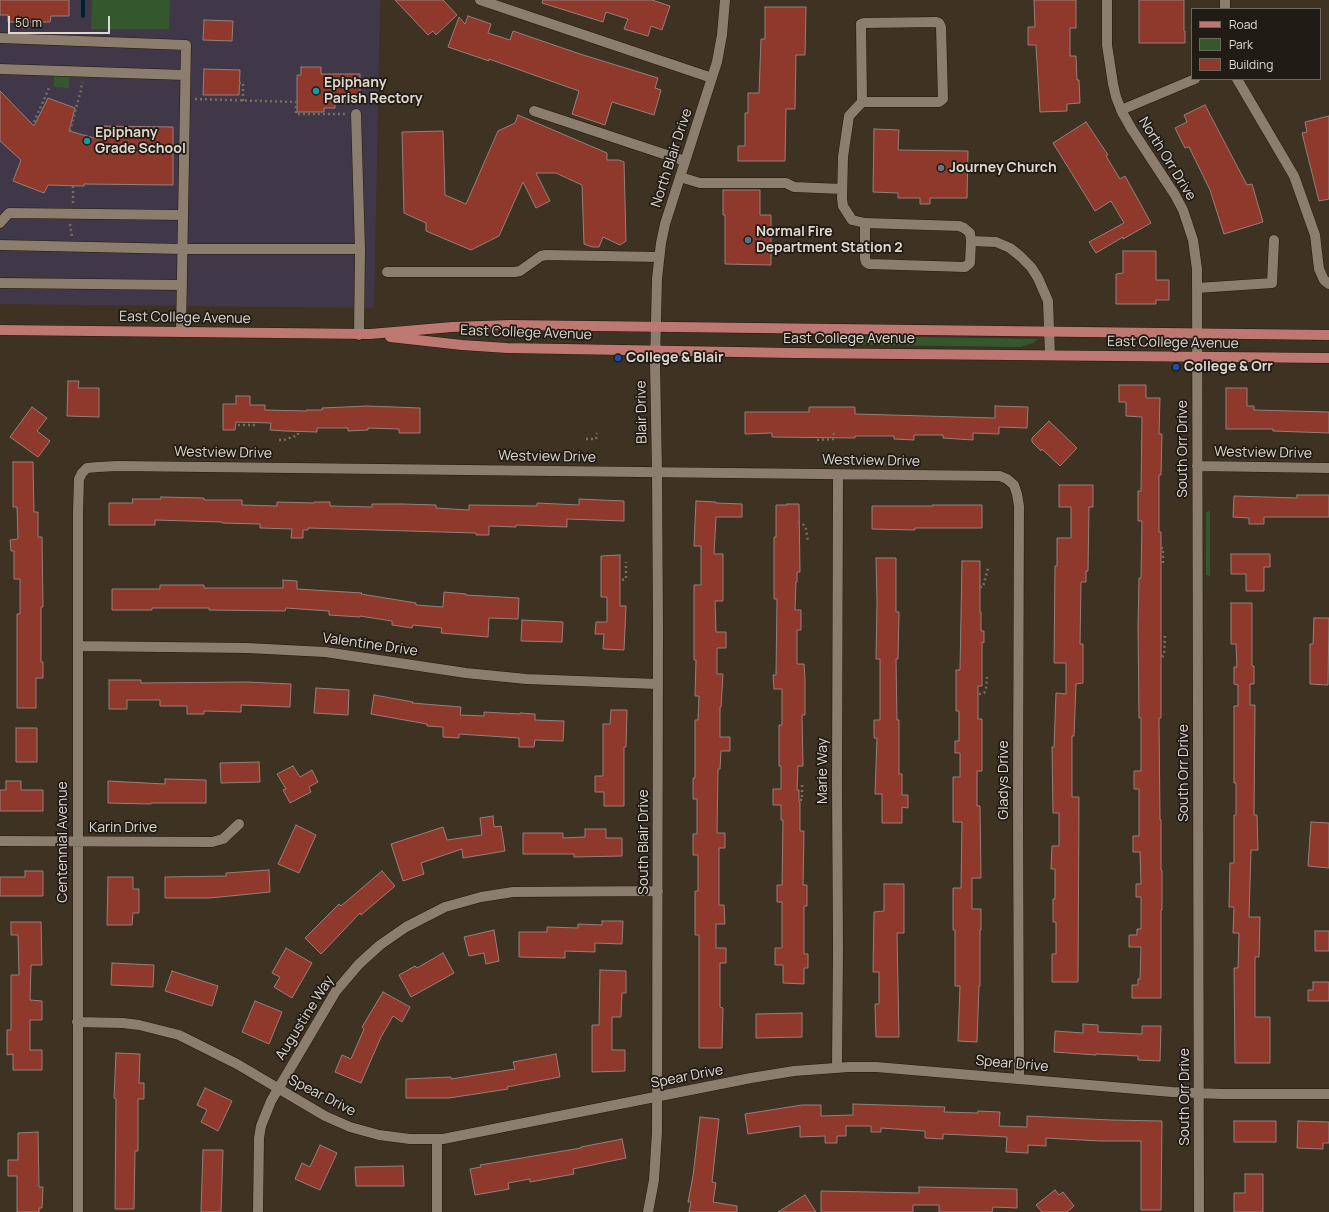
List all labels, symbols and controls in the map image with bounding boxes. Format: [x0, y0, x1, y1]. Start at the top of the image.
scale bar [10, 8, 112, 34]
legend [1191, 8, 1321, 80]
text: 50 m [15, 14, 42, 31]
text: Road [1229, 16, 1257, 33]
text: Park [1229, 36, 1253, 53]
text: Building [1229, 56, 1273, 73]
place label: Epiphany Parish Rectory [324, 75, 423, 108]
marker: Epiphany Parish Rectory [311, 86, 321, 96]
street label: North Blair Drive [648, 106, 696, 210]
street label: North Orr Drive [1135, 114, 1199, 204]
place label: Epiphany Grade School [95, 125, 186, 158]
marker: Epiphany Grade School [82, 136, 92, 146]
place label: Journey Church [949, 160, 1057, 176]
marker: Journey Church [936, 163, 946, 173]
place label: Normal Fire Department Station 2 [756, 224, 903, 256]
marker: Normal Fire Department Station 2 [743, 235, 753, 245]
street label: East College Avenue [119, 308, 251, 328]
street label: East College Avenue [460, 322, 592, 344]
street label: East College Avenue [783, 331, 915, 347]
street label: East College Avenue [1107, 333, 1239, 353]
place label: College & Blair [626, 350, 724, 366]
marker: College & Blair [613, 353, 623, 363]
place label: College & Orr [1184, 359, 1273, 375]
marker: College & Orr [1171, 362, 1181, 372]
street label: Blair Drive [633, 380, 651, 444]
street label: South Orr Drive [1175, 400, 1191, 498]
street label: Westview Drive [174, 444, 272, 462]
street label: Westview Drive [1214, 444, 1312, 462]
street label: Westview Drive [498, 448, 596, 466]
street label: Westview Drive [822, 452, 920, 470]
street label: Valentine Drive [321, 630, 419, 660]
street label: South Orr Drive [1176, 724, 1192, 822]
street label: Marie Way [815, 738, 831, 804]
street label: Gladys Drive [996, 740, 1012, 820]
street label: Centennial Avenue [55, 781, 71, 903]
street label: South Blair Drive [636, 789, 652, 895]
street label: Karin Drive [89, 820, 157, 836]
street label: Augustine Way [272, 973, 338, 1063]
street label: South Orr Drive [1177, 1048, 1193, 1146]
street label: Spear Drive [975, 1052, 1049, 1076]
street label: Spear Drive [649, 1062, 725, 1092]
street label: Spear Drive [286, 1072, 358, 1120]

